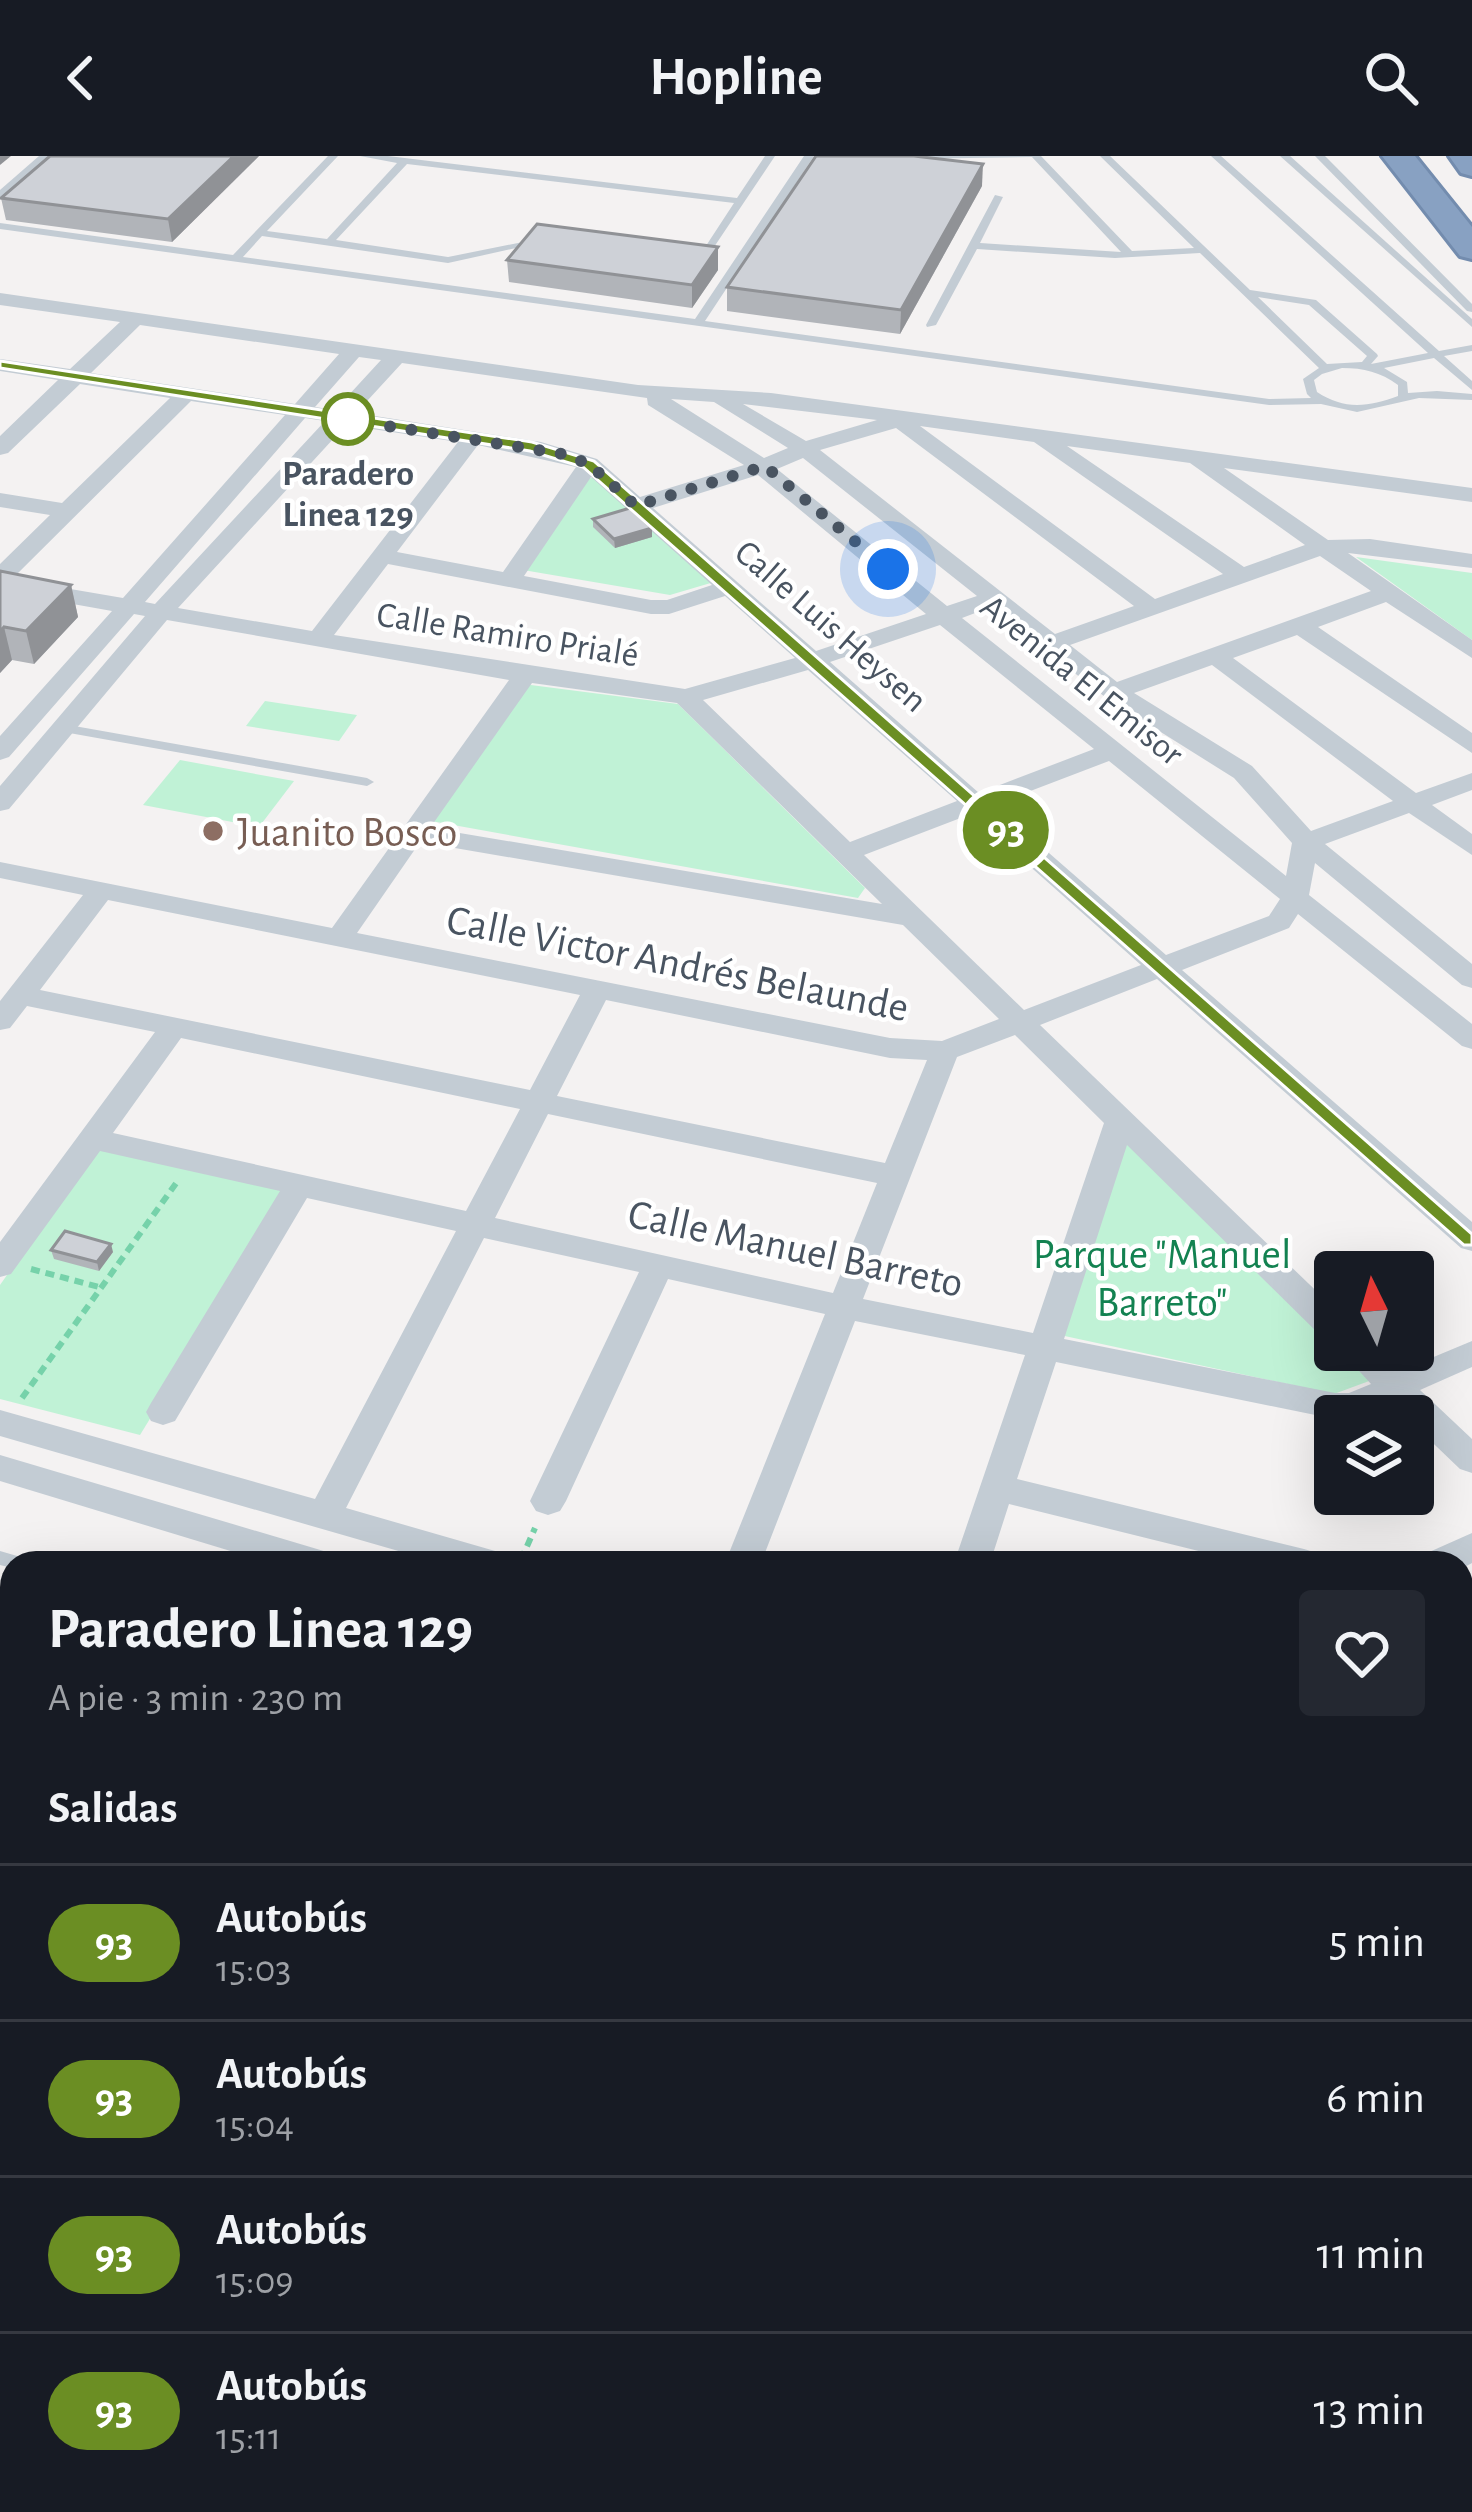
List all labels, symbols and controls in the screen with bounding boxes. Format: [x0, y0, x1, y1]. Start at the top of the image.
icon: back [48, 45, 114, 111]
icon: search [1358, 45, 1424, 111]
text: Hopline [649, 51, 823, 105]
marker: Paradero Linea 129 [323, 394, 373, 444]
place label: Paradero Linea 129 [282, 456, 414, 533]
street label: Calle Luis Heysen [728, 534, 934, 719]
your location [858, 539, 918, 599]
street label: Avenida El Emisor [974, 588, 1190, 773]
street label: Calle Ramiro Prialé [374, 596, 641, 673]
line badge: 93 [952, 791, 1060, 869]
text: 93 [987, 809, 1025, 851]
place label: Juanito Bosco [237, 812, 457, 854]
marker: Juanito Bosco [200, 818, 226, 844]
street label: Calle Victor Andrés Belaunde [443, 899, 912, 1029]
street label: Calle Manuel Barreto [624, 1193, 967, 1305]
park label: Parque "Manuel Barreto" [1033, 1234, 1291, 1324]
north arrow [1314, 1251, 1434, 1371]
map controls [1314, 1251, 1434, 1515]
button: layers [1314, 1395, 1434, 1515]
button: heart [1299, 1590, 1425, 1716]
text: Paradero Linea 129 [48, 1601, 473, 1658]
text: A pie · 3 min · 230 m [48, 1679, 343, 1718]
text: Salidas [48, 1786, 178, 1831]
text: Autobús [216, 1896, 367, 1941]
text: 5 min [1329, 1920, 1425, 1965]
text: 93 [95, 1922, 133, 1964]
text: 15:03 [216, 1950, 291, 1989]
text: Autobús [216, 2052, 367, 2097]
text: 6 min [1326, 2076, 1425, 2121]
text: 93 [95, 2078, 133, 2120]
text: 15:04 [216, 2106, 294, 2145]
text: Autobús [216, 2208, 367, 2253]
text: 11 min [1317, 2232, 1425, 2277]
text: 93 [95, 2234, 133, 2276]
text: 15:09 [216, 2262, 294, 2301]
text: Autobús [216, 2364, 367, 2409]
text: 13 min [1313, 2388, 1425, 2433]
text: 93 [95, 2390, 133, 2432]
text: 15:11 [216, 2418, 281, 2457]

